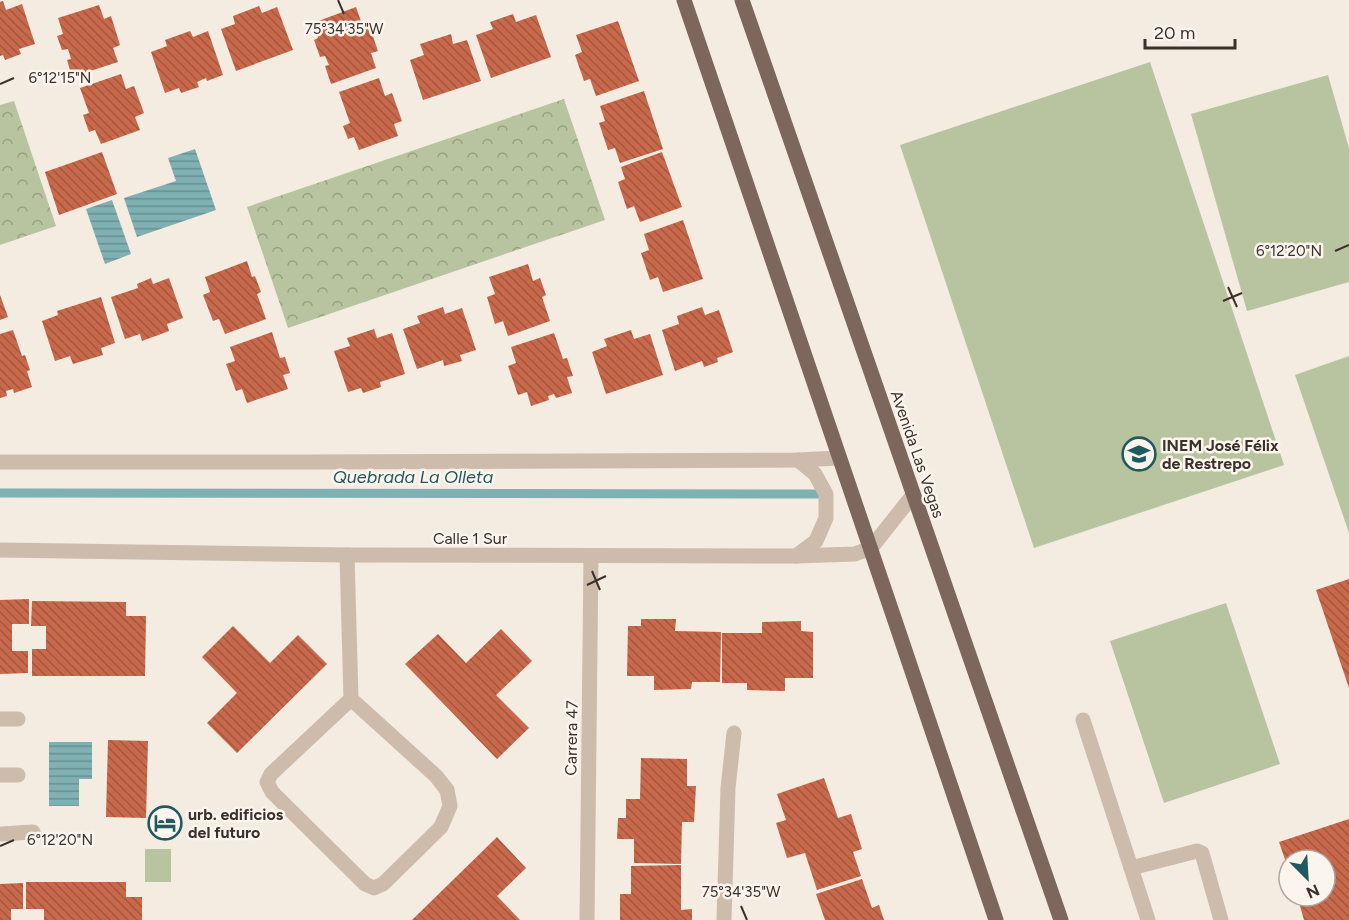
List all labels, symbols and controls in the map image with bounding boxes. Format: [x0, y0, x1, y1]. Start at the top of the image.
scale bar [1145, 12, 1235, 50]
text: 75°34'35"W [305, 20, 384, 38]
text: 20 m [1154, 22, 1195, 44]
text: 6°12'15"N [29, 69, 91, 87]
text: 6°12'20"N [1256, 242, 1322, 260]
street label: Avenida Las Vegas [887, 388, 948, 520]
school or university icon: INEM José Félix de Restrepo [1121, 436, 1157, 472]
place label: INEM José Félix de Restrepo [1162, 436, 1279, 473]
water label: Quebrada La Olleta [333, 466, 494, 488]
street label: Calle 1 Sur [433, 529, 508, 548]
street label: Carrera 47 [561, 700, 582, 776]
hotel icon: urb. edificios del futuro [147, 805, 183, 841]
place label: urb. edificios del futuro [188, 805, 284, 842]
text: 6°12'20"N [27, 831, 93, 849]
north arrow [1277, 848, 1337, 908]
text: N [1303, 880, 1322, 902]
text: 75°34'35"W [702, 883, 781, 901]

